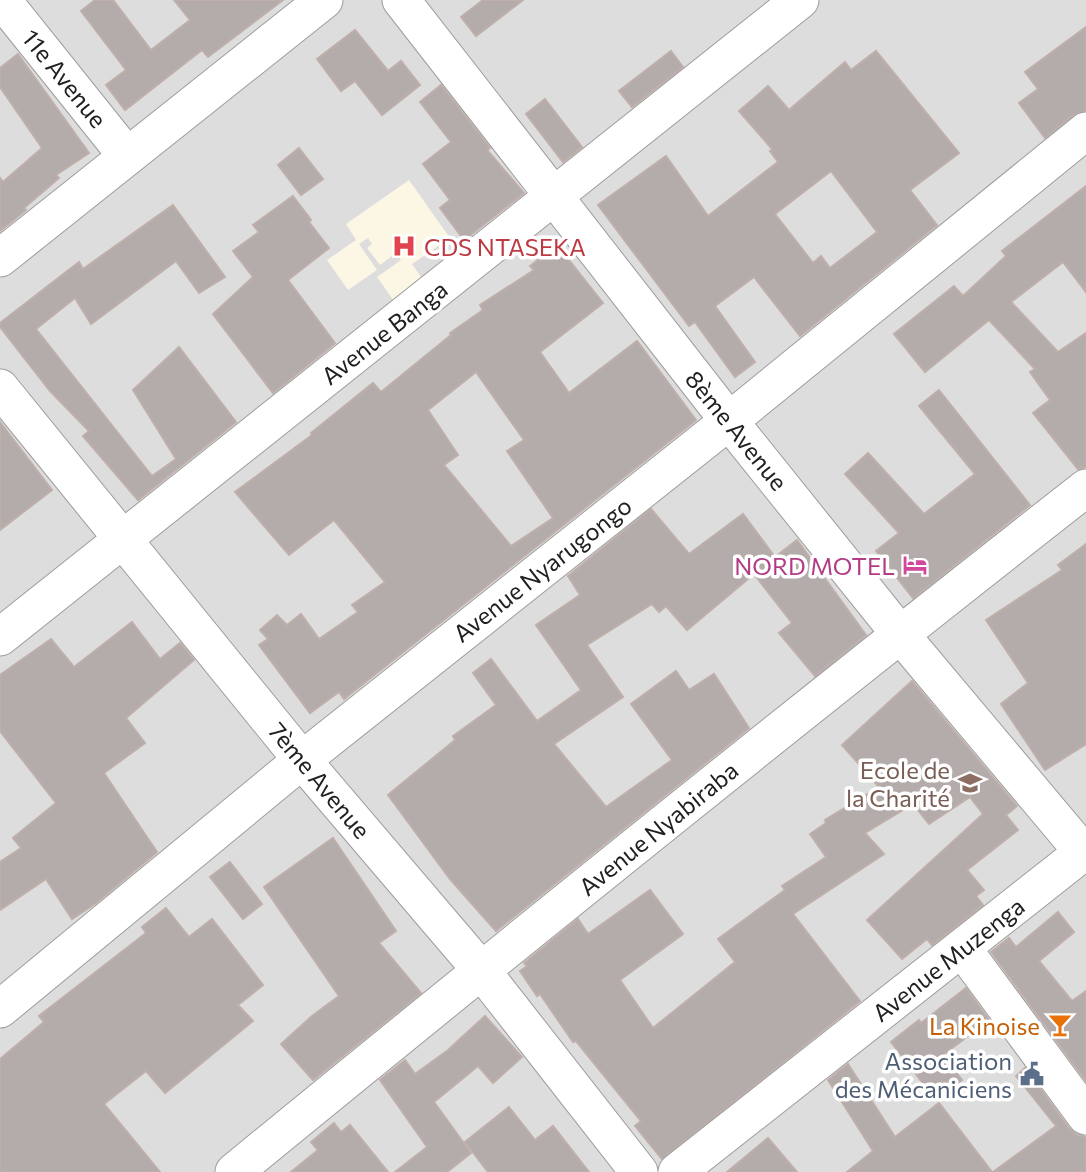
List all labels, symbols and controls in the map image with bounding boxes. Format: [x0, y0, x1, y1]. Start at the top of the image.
street label: 11e Avenue [17, 23, 113, 133]
hospital icon: CDS NTASEKA [390, 232, 418, 260]
place label: CDS NTASEKA [424, 232, 586, 261]
street label: Avenue Banga [315, 274, 453, 390]
street label: 8ème Avenue [680, 364, 794, 496]
street label: Avenue Nyarugongo [447, 490, 637, 648]
place label: NORD MOTEL [734, 551, 895, 580]
hotel icon: NORD MOTEL [901, 551, 929, 579]
street label: 7ème Avenue [263, 716, 377, 844]
street label: Avenue Nyabiraba [573, 755, 743, 901]
place label: Ecole de la Charité [846, 755, 950, 812]
school or university icon: Ecole de la Charité [956, 769, 984, 797]
street label: Avenue Muzenga [866, 891, 1030, 1027]
place label: La Kinoise [929, 1011, 1040, 1040]
bar icon: La Kinoise [1046, 1011, 1074, 1039]
place label: Association des Mécaniciens [835, 1046, 1012, 1103]
public building icon: Association des Mécaniciens [1018, 1060, 1046, 1088]

